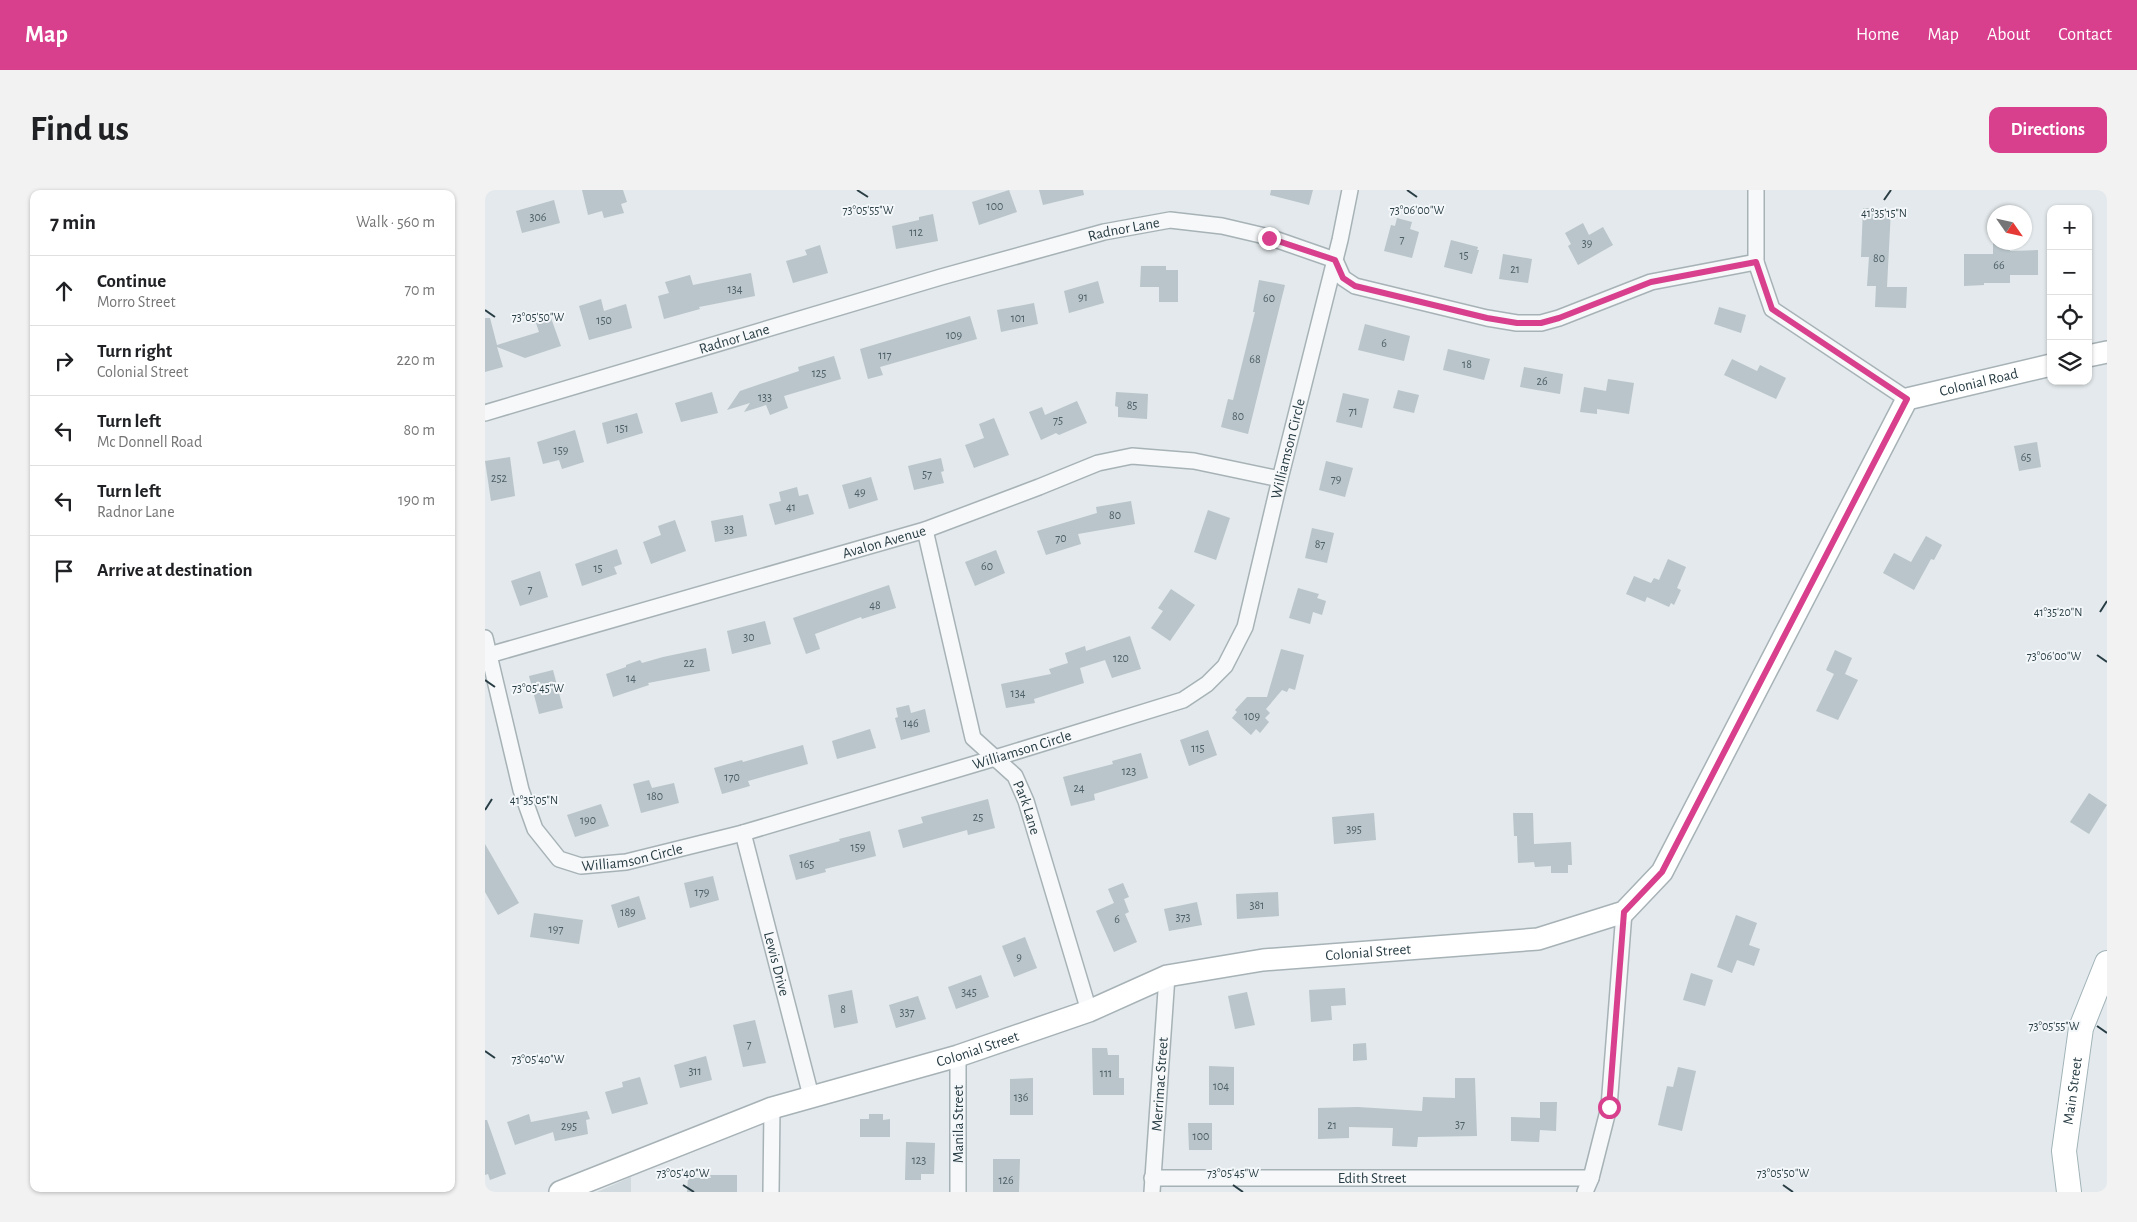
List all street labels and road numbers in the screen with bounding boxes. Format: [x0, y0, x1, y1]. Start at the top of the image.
street label: Radnor Lane [1086, 215, 1161, 244]
street label: Radnor Lane [697, 321, 771, 356]
street label: Colonial Road [1938, 365, 2020, 399]
street label: Williamson Circle [1268, 397, 1307, 500]
street label: Avalon Avenue [841, 523, 928, 561]
street label: Williamson Circle [971, 727, 1073, 772]
street label: Park Lane [1010, 778, 1043, 836]
street label: Williamson Circle [581, 841, 684, 873]
street label: Lewis Drive [761, 930, 792, 998]
street label: Colonial Street [1325, 941, 1412, 963]
street label: Colonial Street [935, 1028, 1021, 1069]
street label: Merrimac Street [1149, 1036, 1170, 1132]
street label: Main Street [2060, 1056, 2084, 1126]
street label: Manila Street [951, 1085, 966, 1163]
street label: Edith Street [1338, 1171, 1407, 1186]

